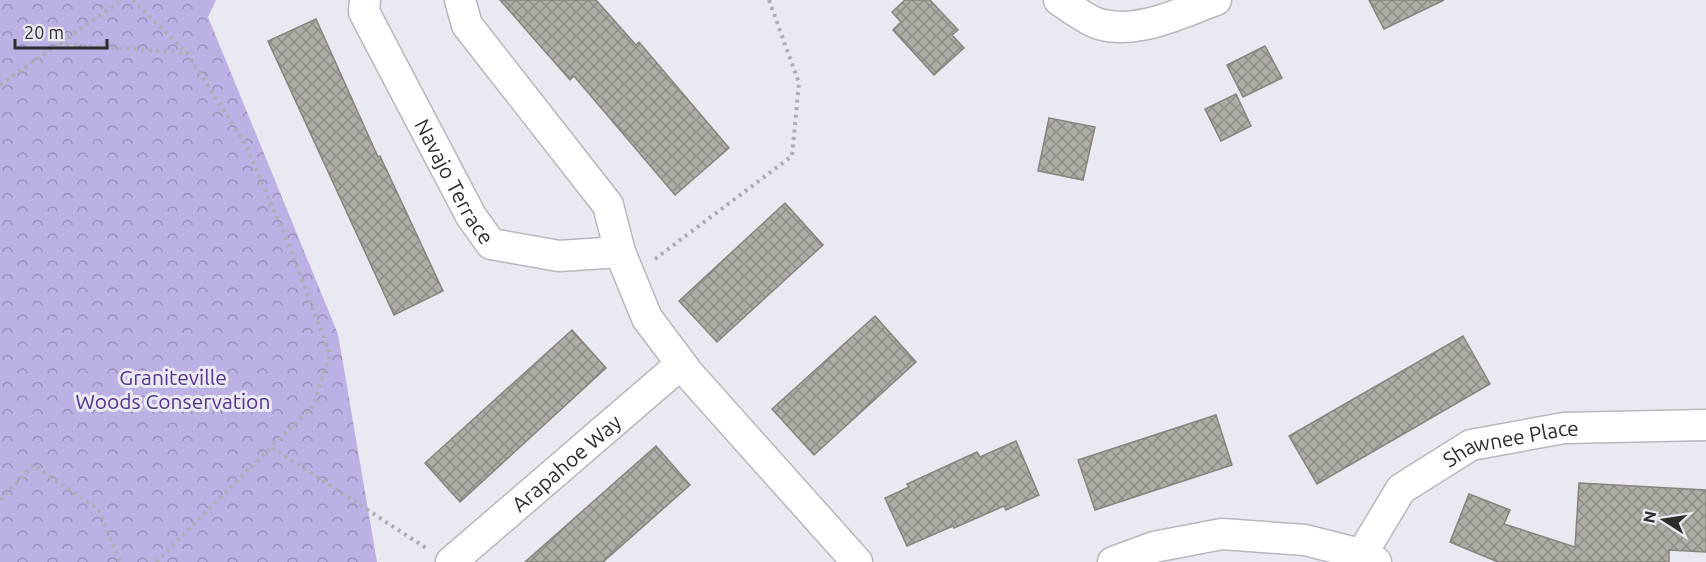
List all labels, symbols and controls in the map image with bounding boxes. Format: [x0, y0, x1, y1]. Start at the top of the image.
scale bar [15, 12, 106, 50]
text: 20 m [24, 22, 64, 42]
street label: Navajo Terrace [410, 115, 499, 248]
park label: Graniteville Woods Conservation [76, 365, 270, 413]
street label: Arapahoe Way [507, 409, 626, 516]
street label: Shawnee Place [1438, 416, 1579, 472]
north arrow [1634, 490, 1694, 550]
text: N [1639, 509, 1659, 525]

